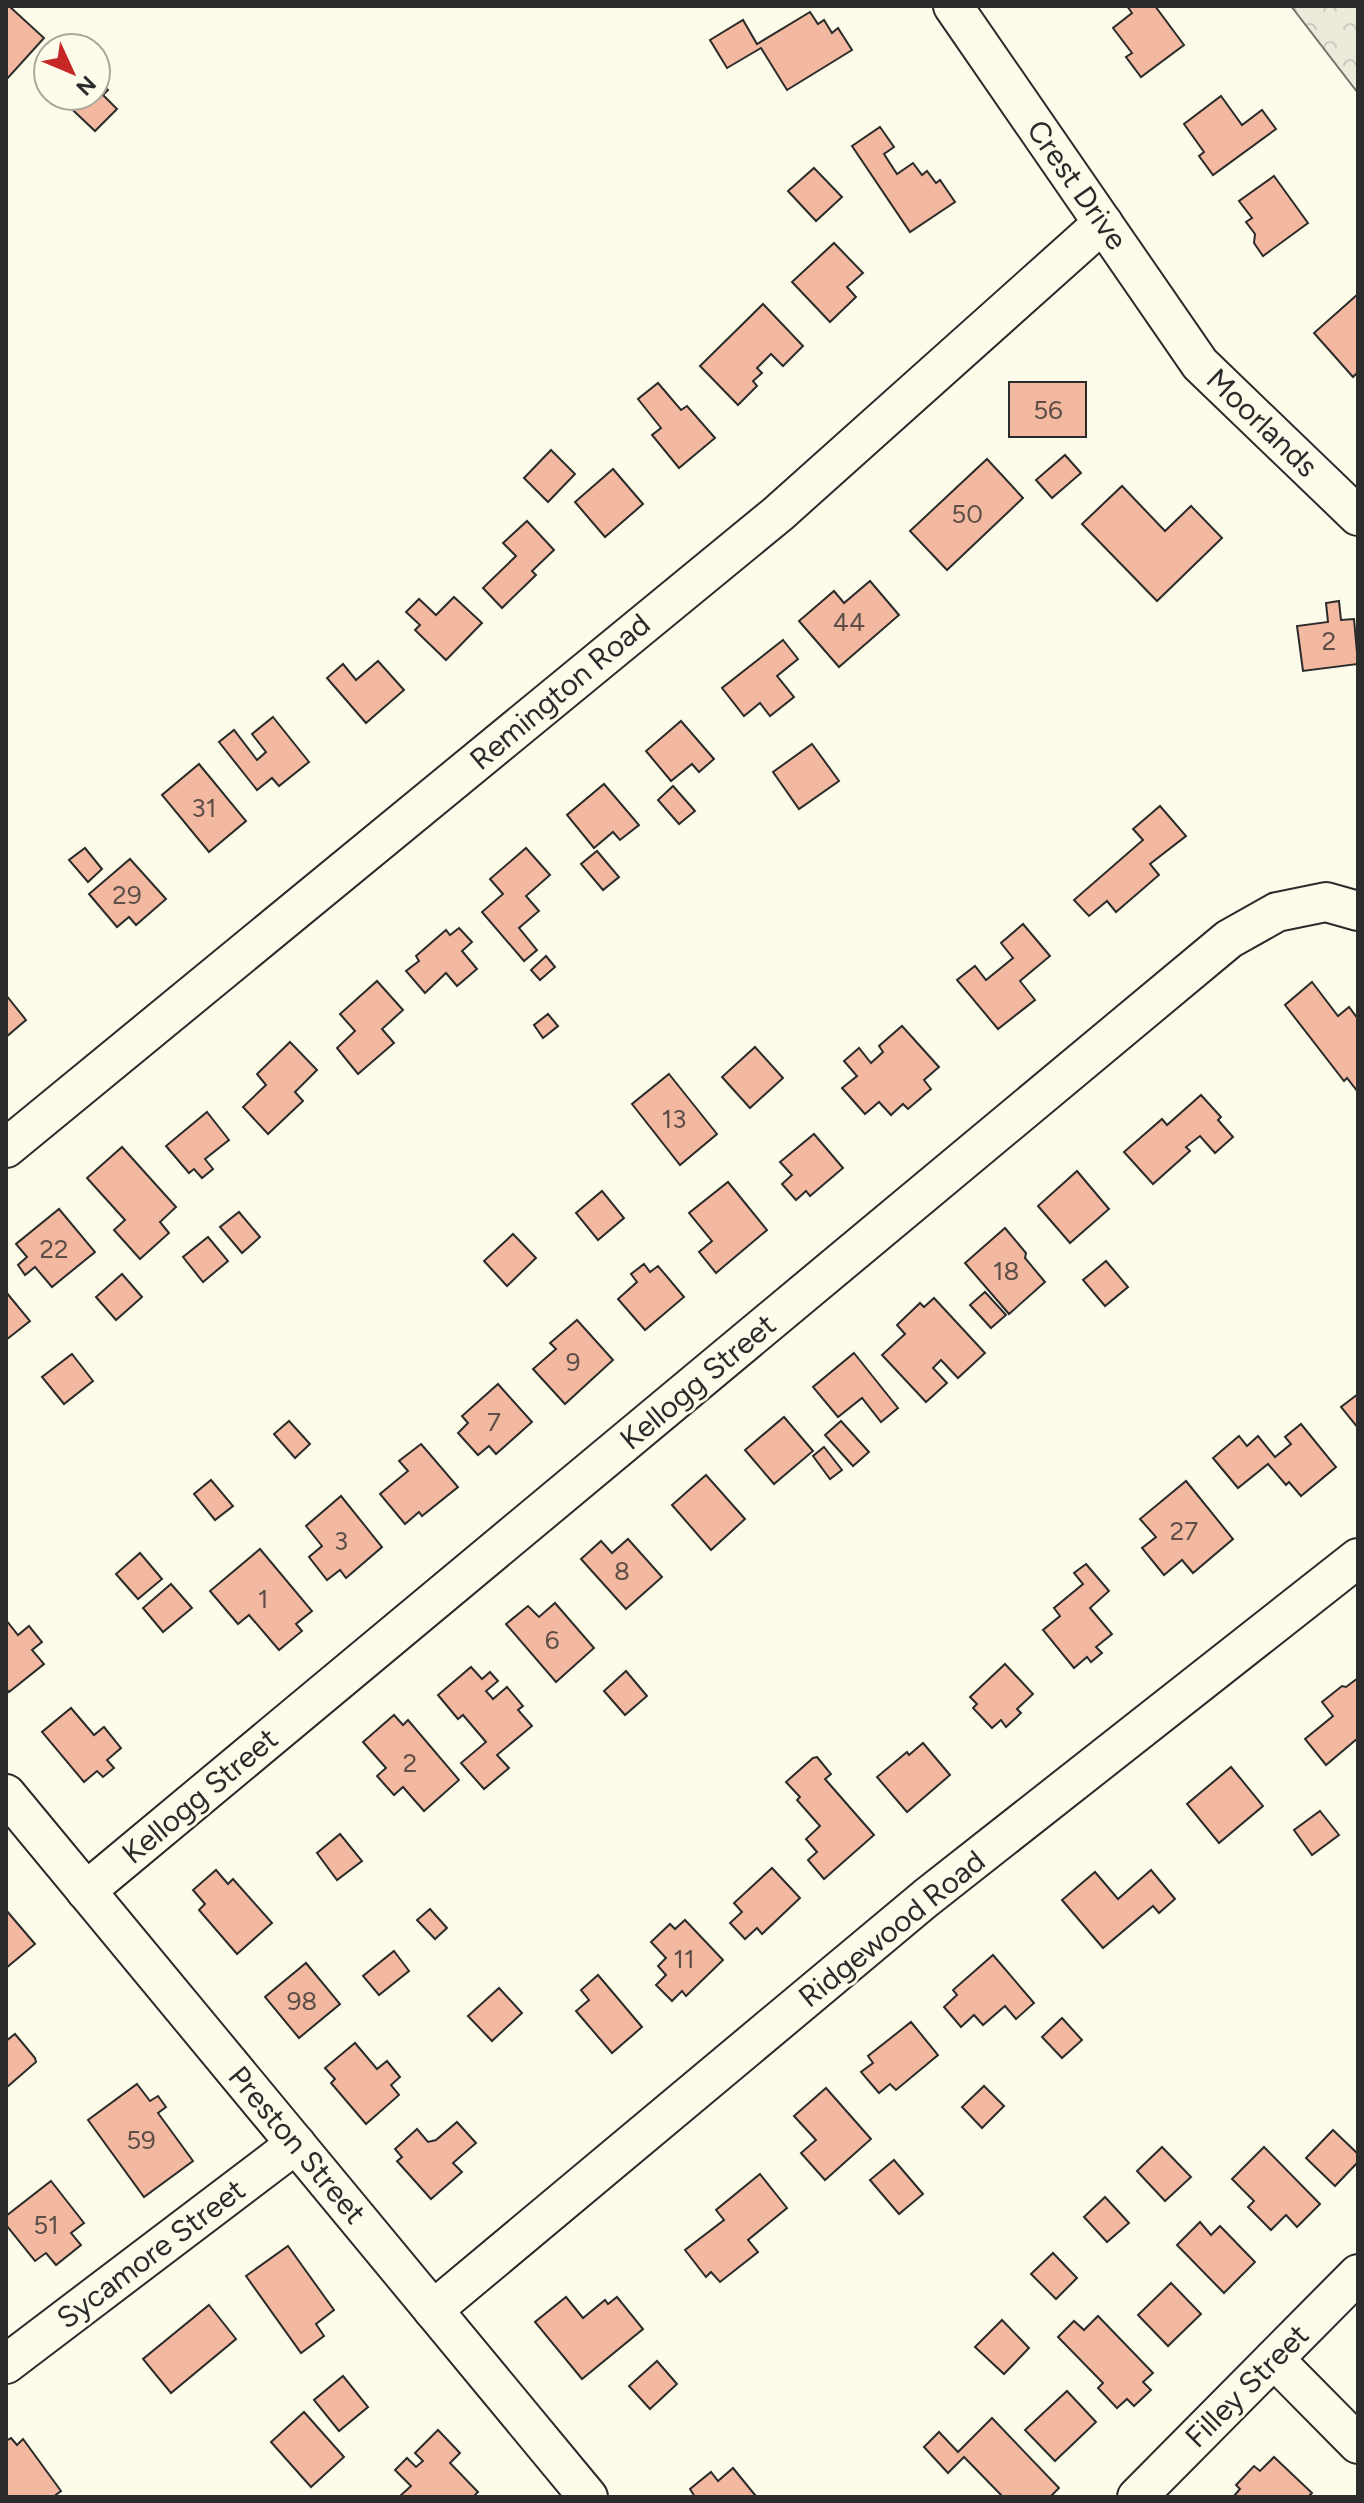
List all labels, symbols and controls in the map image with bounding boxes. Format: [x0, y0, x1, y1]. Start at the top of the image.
north arrow [32, 32, 112, 112]
text: N [70, 70, 102, 101]
street label: Crest Drive [1019, 113, 1136, 257]
street label: Moorlands [1199, 361, 1326, 485]
house number: 56 [1033, 394, 1063, 426]
house number: 50 [951, 498, 983, 530]
street label: Remington Road [462, 605, 657, 778]
house number: 44 [833, 606, 865, 638]
house number: 2 [1322, 625, 1336, 657]
house number: 31 [192, 792, 216, 824]
house number: 29 [112, 879, 142, 911]
house number: 13 [662, 1103, 686, 1135]
house number: 22 [39, 1233, 69, 1265]
house number: 18 [993, 1255, 1019, 1287]
street label: Kellogg Street [612, 1306, 783, 1457]
house number: 9 [566, 1346, 580, 1378]
house number: 7 [487, 1406, 501, 1438]
house number: 27 [1170, 1515, 1198, 1547]
house number: 3 [334, 1525, 348, 1557]
house number: 8 [614, 1555, 630, 1587]
house number: 1 [258, 1583, 268, 1615]
house number: 6 [545, 1624, 559, 1656]
street label: Kellogg Street [114, 1720, 285, 1871]
house number: 2 [403, 1747, 417, 1779]
street label: Ridgewood Road [791, 1842, 992, 2015]
house number: 11 [673, 1943, 695, 1975]
house number: 98 [287, 1985, 317, 2017]
street label: Preston Street [221, 2058, 374, 2231]
house number: 59 [126, 2124, 156, 2156]
street label: Sycamore Street [49, 2171, 252, 2336]
house number: 51 [33, 2209, 59, 2241]
street label: Filley Street [1177, 2316, 1316, 2455]

